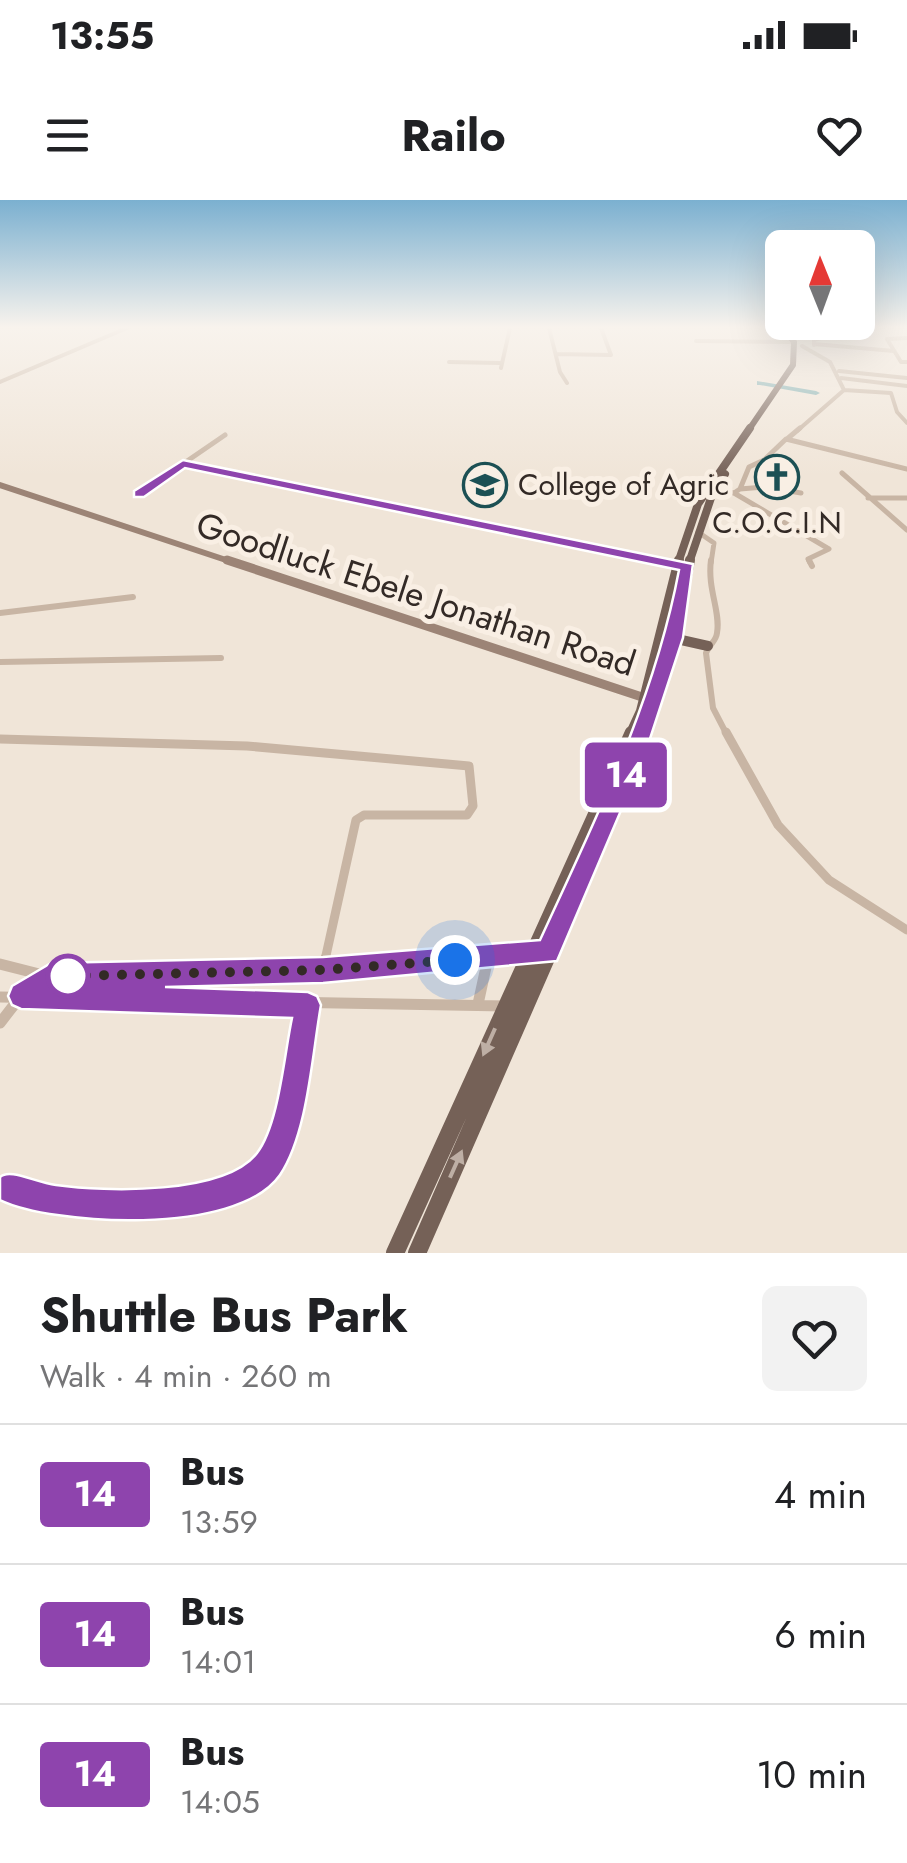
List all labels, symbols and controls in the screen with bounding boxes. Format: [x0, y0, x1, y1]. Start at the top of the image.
text: 13:55 [50, 8, 154, 63]
text: Railo [401, 103, 506, 168]
icon: menu [40, 108, 95, 163]
icon: heart [812, 108, 867, 163]
north arrow [765, 230, 875, 340]
map controls [765, 230, 875, 340]
church icon: C.O.C.I.N [754, 454, 800, 500]
school or university icon: College of Agric [462, 462, 508, 508]
place label: College of Agric [518, 463, 729, 506]
street label: Goodluck Ebele Jonathan Road [190, 499, 642, 689]
place label: C.O.C.I.N [712, 501, 842, 544]
line badge: 14 [581, 742, 671, 808]
text: 14 [605, 750, 647, 800]
your location [430, 935, 480, 985]
unlabelled marker [47, 955, 89, 997]
one-way arrow [481, 1028, 498, 1057]
one-way arrow [448, 1149, 464, 1179]
text: Shuttle Bus Park [40, 1281, 408, 1350]
button: heart [762, 1286, 867, 1391]
text: Walk · 4 min · 260 m [40, 1353, 332, 1399]
text: Bus [180, 1444, 244, 1499]
text: 4 min [774, 1467, 867, 1522]
text: 14 [74, 1469, 116, 1519]
text: 13:59 [180, 1499, 258, 1545]
text: Bus [180, 1584, 244, 1639]
text: 6 min [774, 1607, 867, 1662]
text: 14 [74, 1609, 116, 1659]
text: 14:01 [180, 1639, 256, 1685]
text: Bus [180, 1724, 244, 1779]
text: 10 min [756, 1747, 867, 1802]
text: 14 [74, 1749, 116, 1799]
text: 14:05 [180, 1779, 260, 1825]

